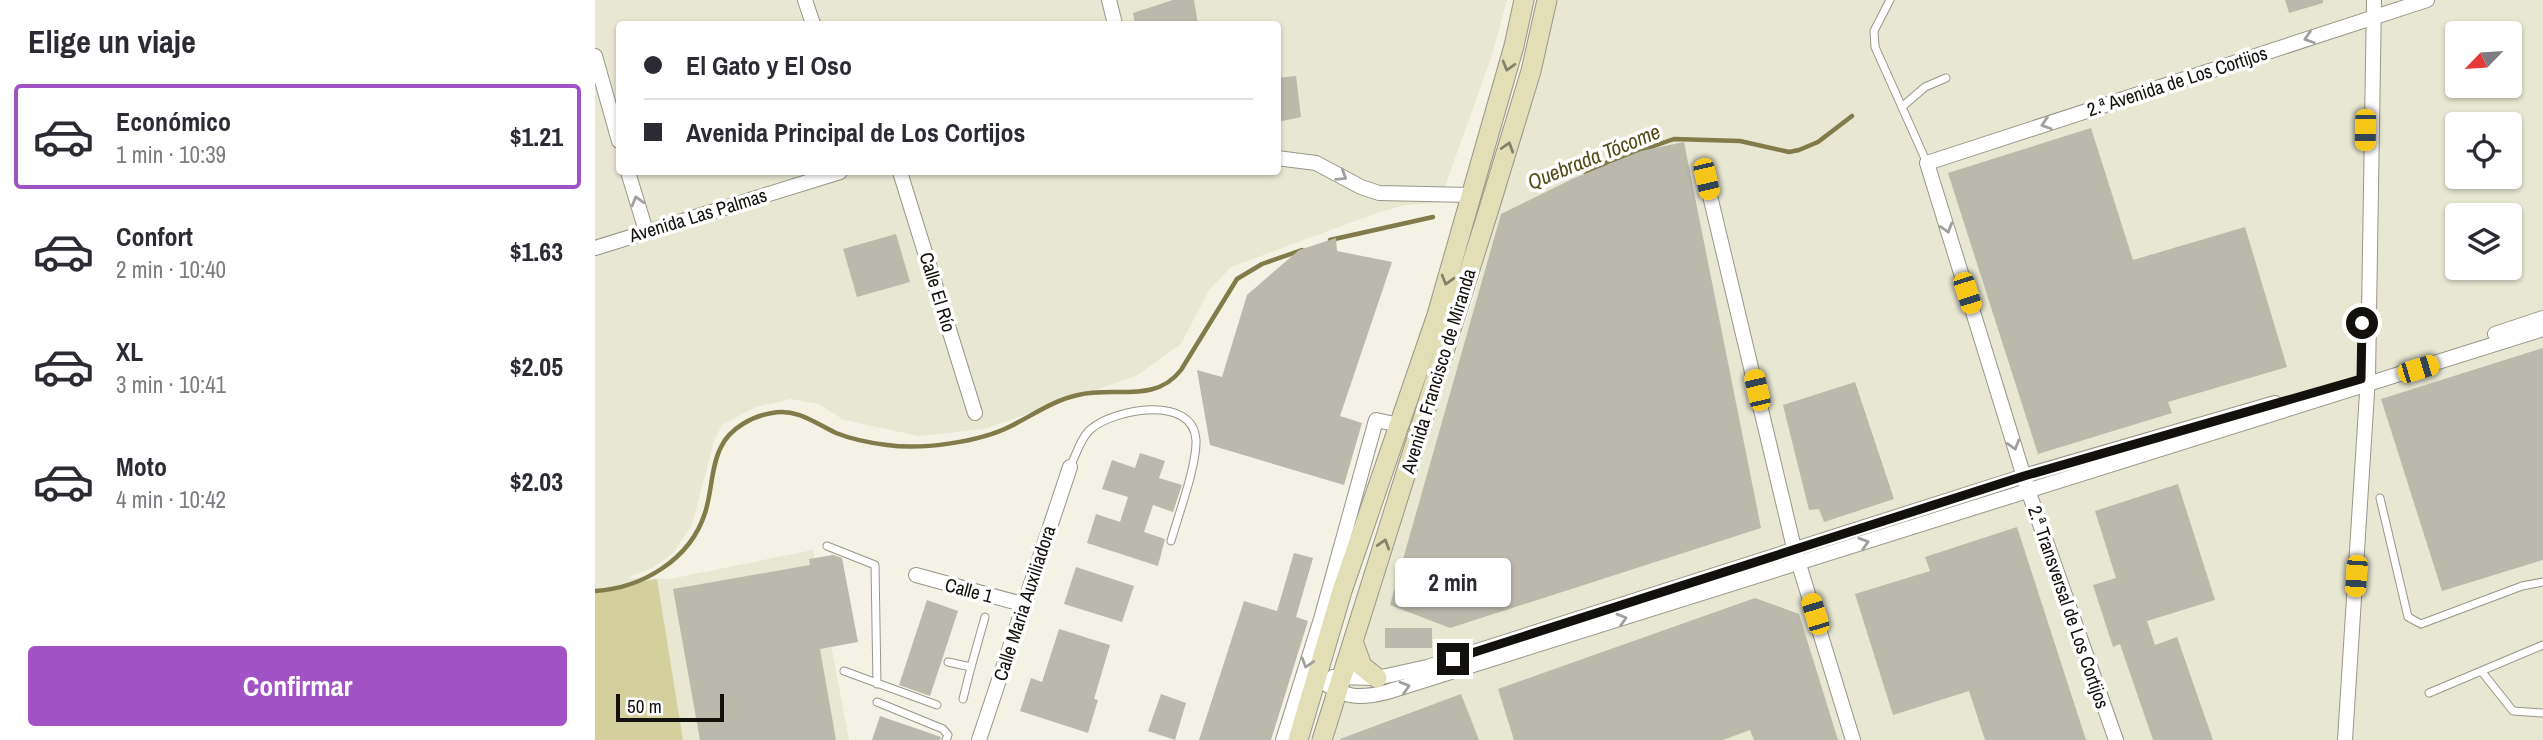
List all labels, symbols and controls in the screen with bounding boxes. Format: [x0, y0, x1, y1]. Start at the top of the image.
text: Elige un viaje [28, 20, 196, 63]
north arrow [2445, 21, 2522, 98]
map controls [2445, 21, 2522, 280]
one-way arrow [2303, 30, 2316, 44]
street label: 2.ª Avenida de Los Cortijos [2083, 39, 2271, 122]
text: El Gato y El Oso [686, 48, 852, 83]
one-way arrow [1502, 60, 1517, 72]
text: Económico [116, 104, 231, 139]
icon: car [32, 105, 95, 168]
car [2355, 109, 2376, 151]
button: locate [2445, 112, 2522, 189]
text: Avenida Principal de Los Cortijos [686, 115, 1025, 150]
one-way arrow [2040, 116, 2053, 130]
water label: Quebrada Tócome [1523, 117, 1665, 196]
text: $1.21 [510, 119, 563, 154]
text: 1 min · 10:39 [116, 139, 226, 170]
one-way arrow [1500, 141, 1515, 153]
car [1692, 156, 1721, 202]
one-way arrow [1335, 168, 1348, 181]
street label: Avenida Las Palmas [625, 182, 770, 249]
one-way arrow [631, 196, 645, 208]
button: layers [2445, 203, 2522, 280]
text: Confort [116, 219, 193, 254]
icon: car [32, 220, 95, 283]
one-way arrow [1939, 221, 1953, 234]
text: $1.63 [510, 234, 563, 269]
street label: Calle El Río [914, 249, 962, 335]
text: 2 min · 10:40 [116, 254, 226, 285]
street label: Avenida Francisco de Miranda [1394, 265, 1482, 478]
car [1951, 270, 1984, 316]
one-way arrow [1440, 274, 1455, 286]
route start [2346, 307, 2378, 339]
text: XL [116, 334, 143, 369]
icon: car [32, 335, 95, 398]
text: $2.05 [510, 349, 563, 384]
car [2395, 353, 2442, 385]
car [1743, 367, 1772, 413]
text: 3 min · 10:41 [116, 369, 226, 400]
one-way arrow [2006, 439, 2021, 451]
text: Moto [116, 449, 167, 484]
icon: car [32, 450, 95, 513]
text: $2.03 [510, 464, 563, 499]
text: 4 min · 10:42 [116, 484, 226, 515]
street label: 2.ª Transversal de Los Cortijos [2022, 502, 2116, 712]
street label: Calle Maria Auxiliadora [987, 522, 1061, 684]
one-way arrow [1858, 537, 1870, 551]
one-way arrow [1376, 538, 1391, 550]
car [2345, 554, 2368, 598]
callout: 2 min [1395, 558, 1511, 606]
text: 2 min [1428, 567, 1478, 598]
street label: Calle 1 [942, 571, 996, 609]
car [1799, 591, 1832, 637]
one-way arrow [1616, 613, 1628, 627]
route end [1437, 643, 1469, 675]
button: Confirmar [28, 646, 567, 726]
one-way arrow [1301, 657, 1316, 669]
one-way arrow [1399, 680, 1411, 695]
scale bar [616, 691, 725, 723]
text: 50 m [627, 693, 662, 719]

